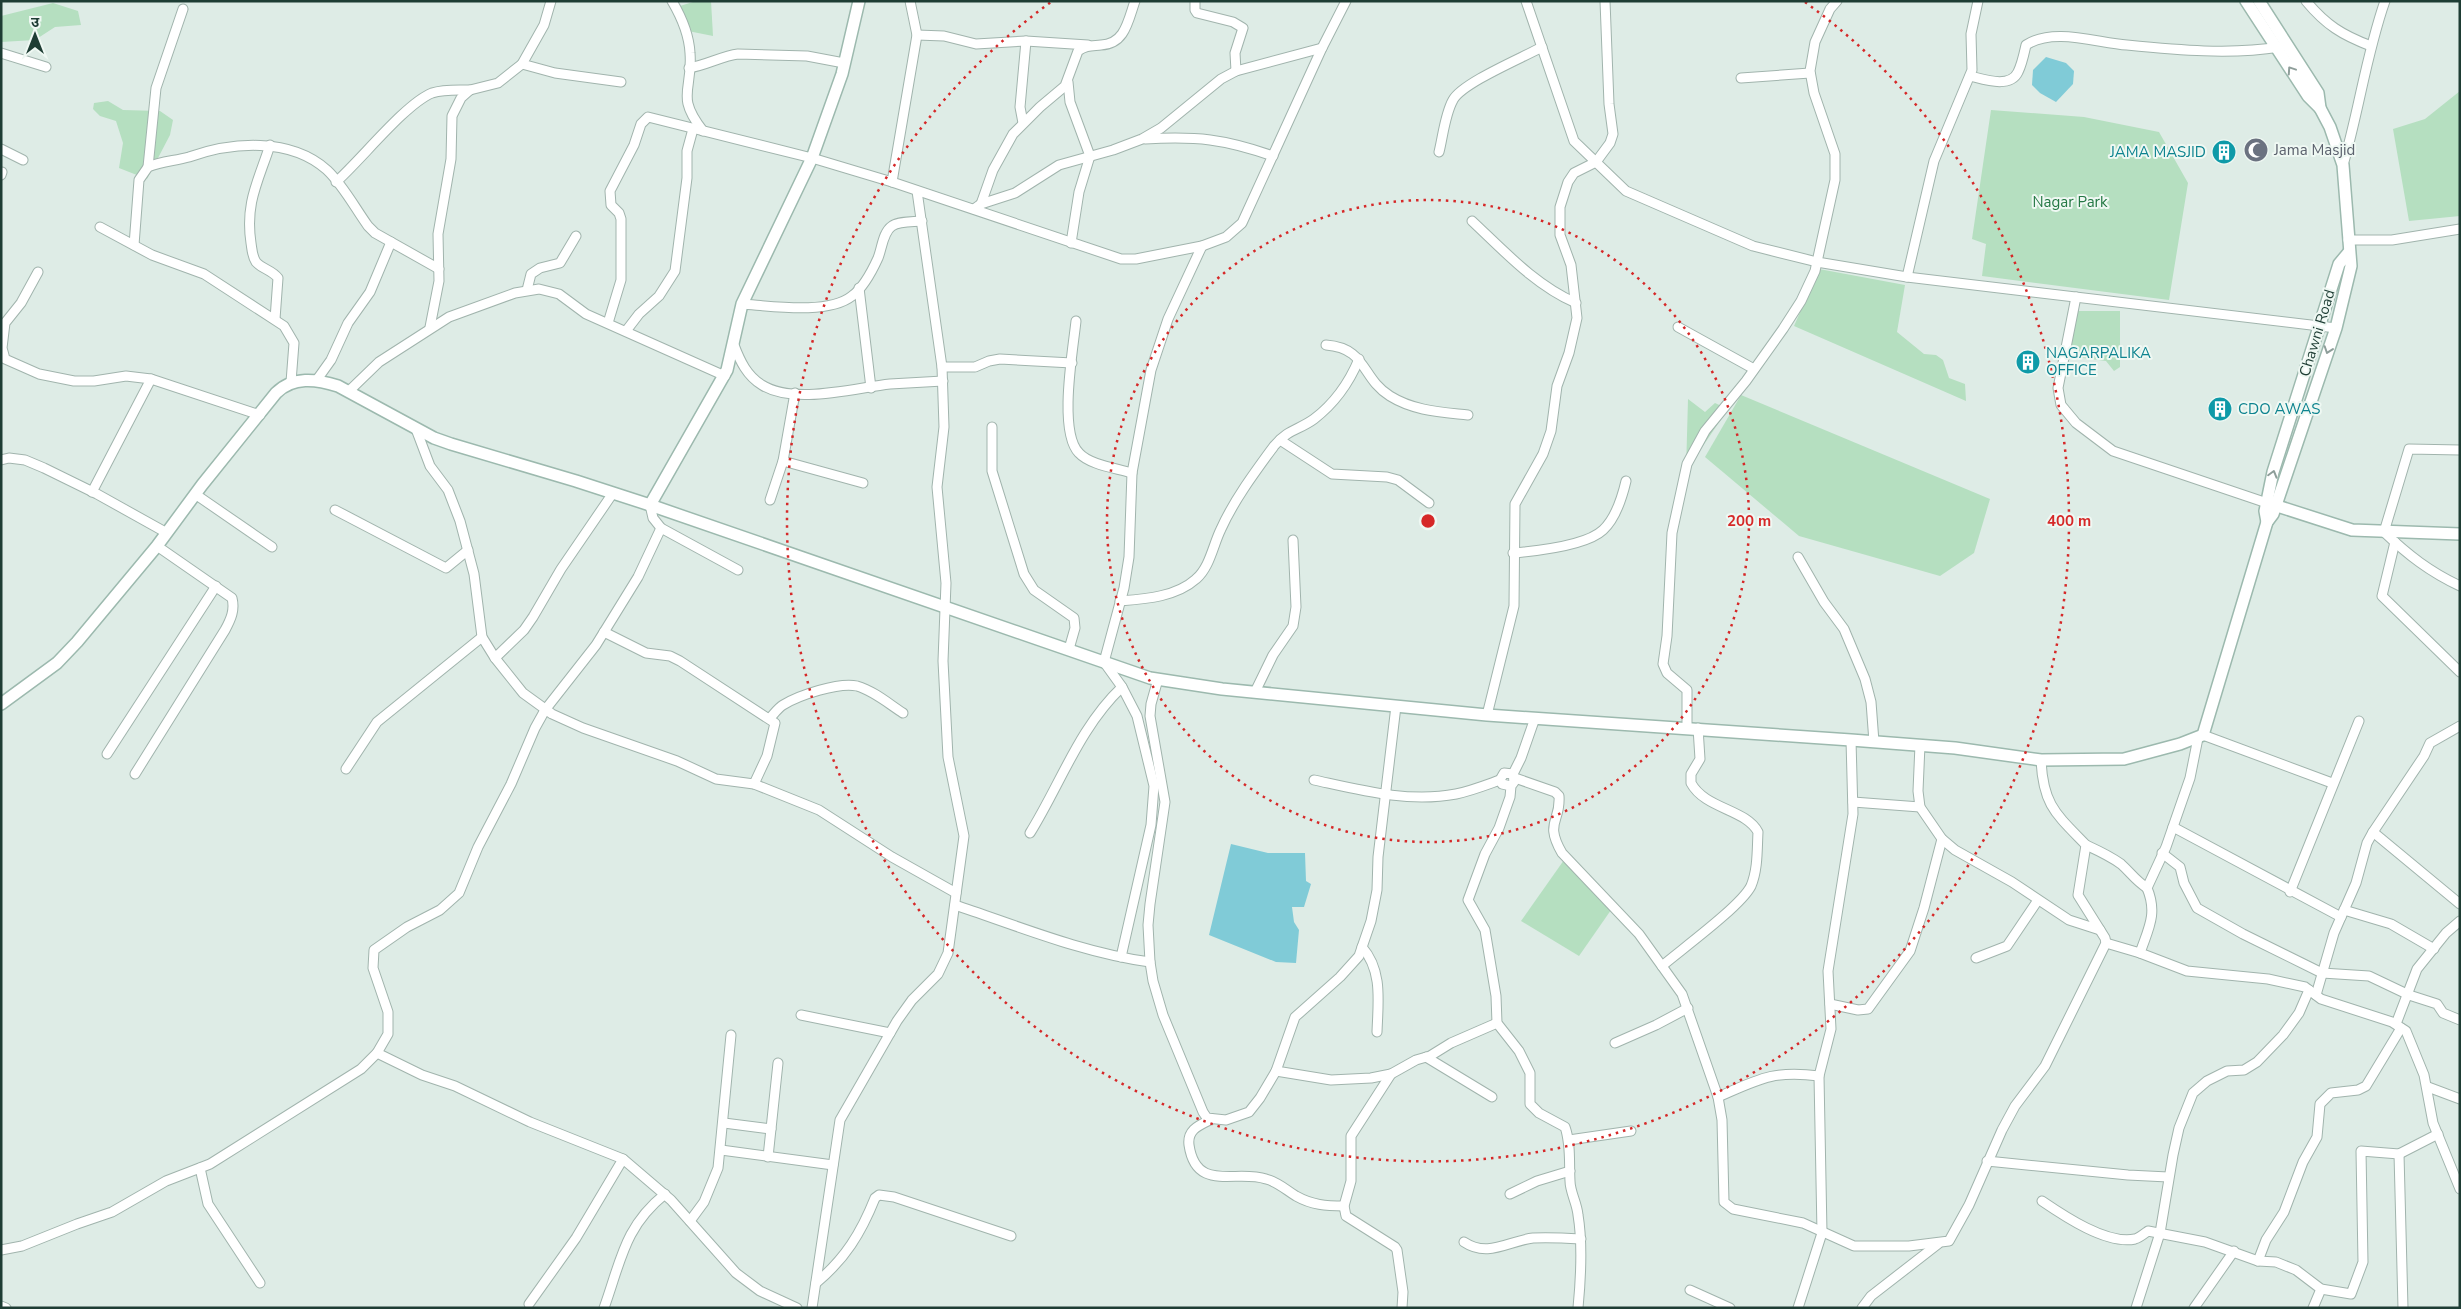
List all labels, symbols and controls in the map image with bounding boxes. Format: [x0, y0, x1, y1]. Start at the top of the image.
north arrow [10, 10, 60, 60]
text: उ [31, 13, 40, 32]
one-way arrow [2288, 66, 2297, 75]
mosque icon: Jama Masjid [2243, 137, 2269, 163]
building icon: JAMA MASJID [2211, 139, 2237, 165]
place label: Jama Masjid [2273, 140, 2355, 160]
place label: JAMA MASJID [2109, 142, 2206, 162]
park label: Nagar Park [2033, 192, 2108, 212]
street label: Chawni Road [2294, 287, 2340, 379]
place label: NAGARPALIKA OFFICE [2046, 343, 2151, 380]
one-way arrow [2324, 345, 2334, 354]
building icon: NAGARPALIKA OFFICE [2015, 349, 2041, 375]
building icon: CDO AWAS [2207, 396, 2233, 422]
place label: CDO AWAS [2238, 399, 2320, 419]
one-way arrow [2267, 470, 2277, 479]
text: 200 m [1727, 511, 1771, 531]
text: 400 m [2047, 511, 2091, 531]
centre of rings [1419, 512, 1437, 530]

